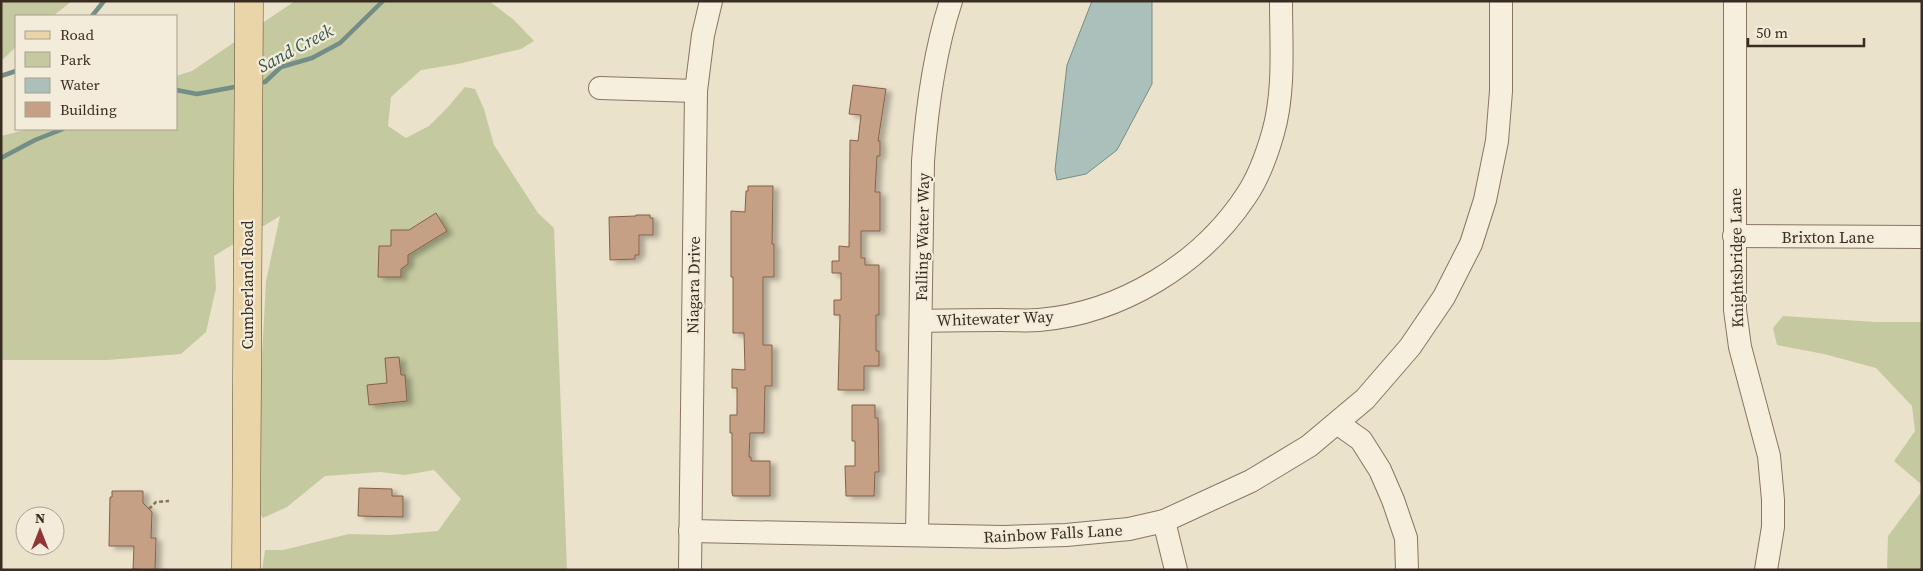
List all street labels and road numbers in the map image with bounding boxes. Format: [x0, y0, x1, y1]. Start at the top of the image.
street label: Falling Water Way [910, 172, 934, 301]
street label: Knightsbridge Lane [1724, 188, 1748, 328]
street label: Cumberland Road [236, 220, 258, 350]
street label: Brixton Lane [1782, 226, 1874, 248]
street label: Niagara Drive [681, 236, 705, 334]
street label: Whitewater Way [936, 305, 1055, 331]
street label: Rainbow Falls Lane [983, 518, 1123, 548]

